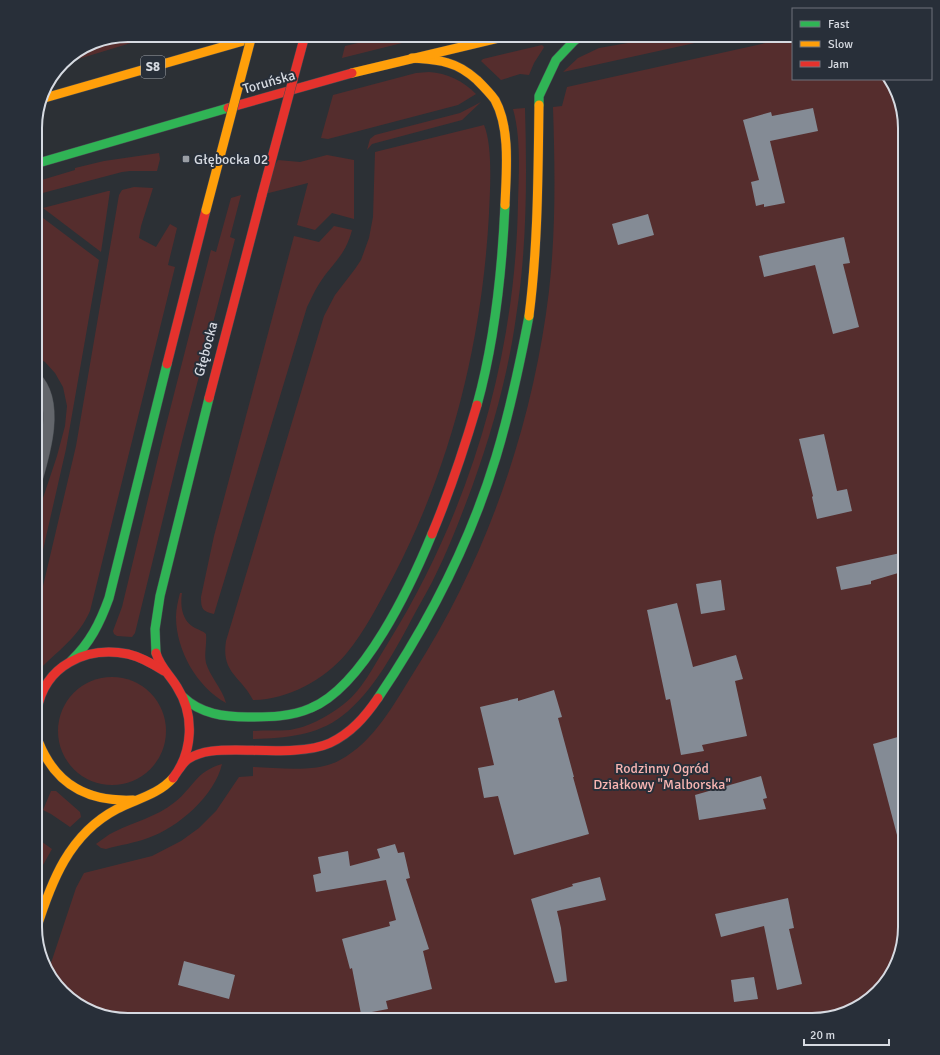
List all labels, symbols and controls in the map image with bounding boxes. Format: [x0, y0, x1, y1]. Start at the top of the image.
legend [792, 8, 932, 80]
text: Fast [828, 17, 849, 32]
text: Slow [828, 37, 853, 52]
road number: S8 [141, 56, 165, 78]
text: Jam [828, 57, 849, 72]
street label: Toruńska [241, 66, 297, 98]
place label: Głębocka 02 [194, 151, 268, 168]
marker: Głębocka 02 [181, 154, 191, 164]
street label: Głębocka [191, 320, 221, 378]
park label: Rodzinny Ogród Działkowy "Malborska" [593, 760, 731, 793]
scale bar [804, 1021, 889, 1047]
text: 20 m [810, 1028, 835, 1043]

